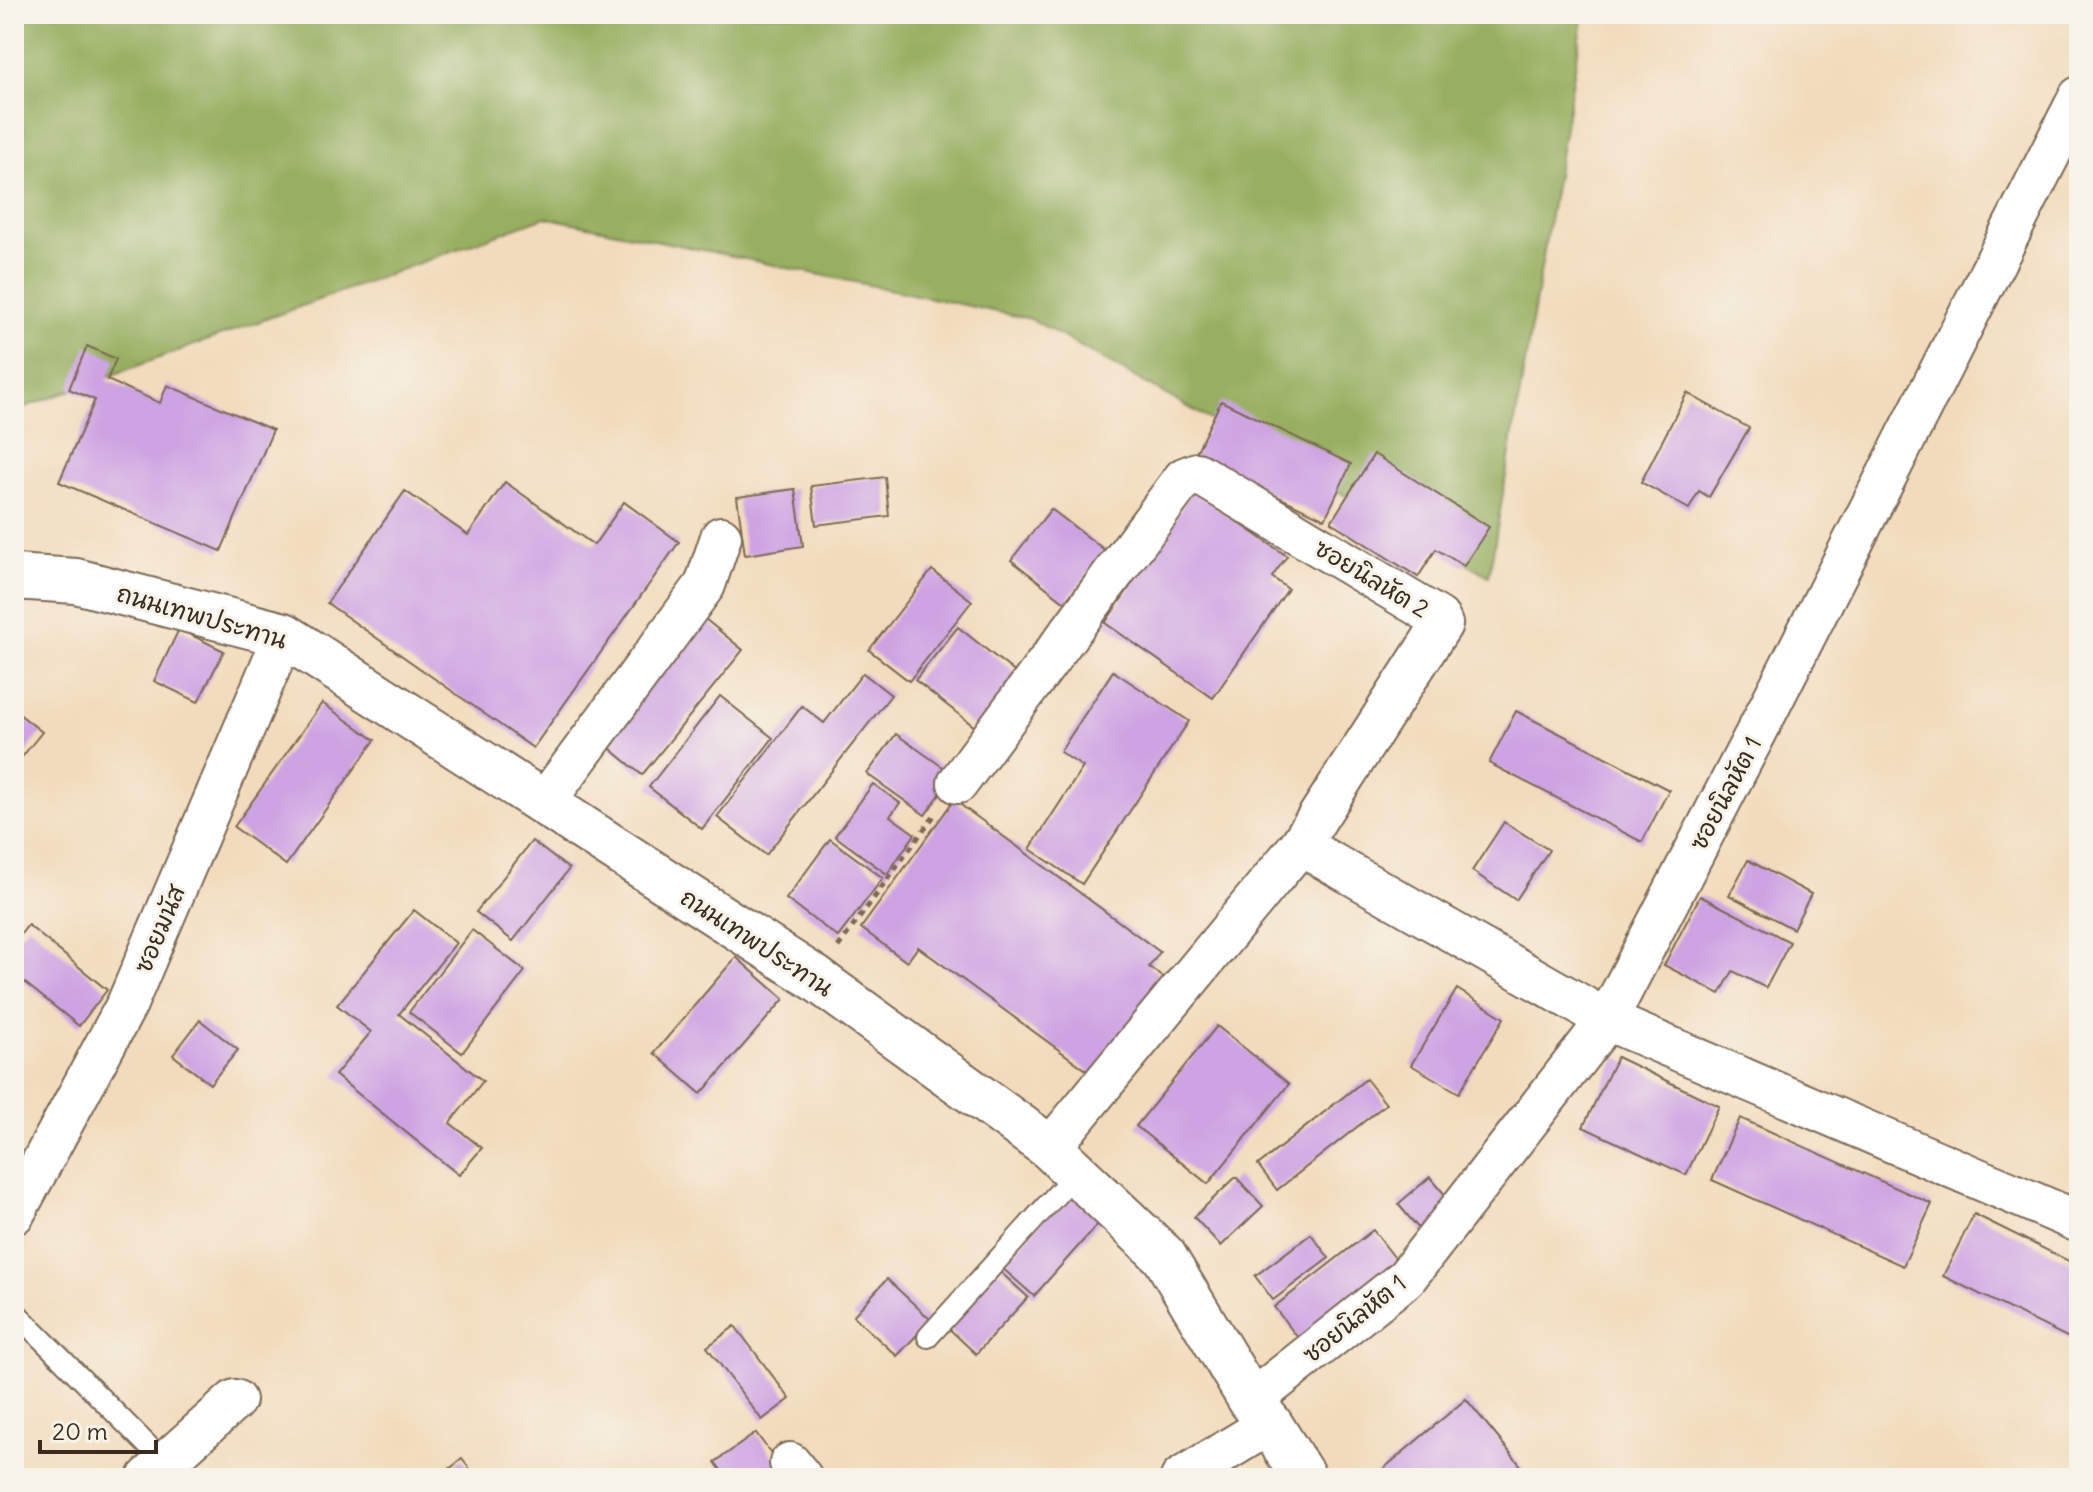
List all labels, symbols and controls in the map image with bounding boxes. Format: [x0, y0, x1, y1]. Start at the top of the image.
street label: ซอยนิลหัต 2 [1309, 532, 1435, 624]
street label: ถนนเทพประทาน [114, 577, 290, 655]
street label: ซอยนิลหัต 1 [1683, 731, 1767, 855]
street label: ซอยมนัส [127, 879, 192, 977]
street label: ถนนเทพประทาน [675, 882, 839, 1002]
street label: ซอยนิลหัต 1 [1296, 1267, 1412, 1369]
scale bar [40, 1404, 156, 1454]
text: 20 m [52, 1416, 108, 1446]

